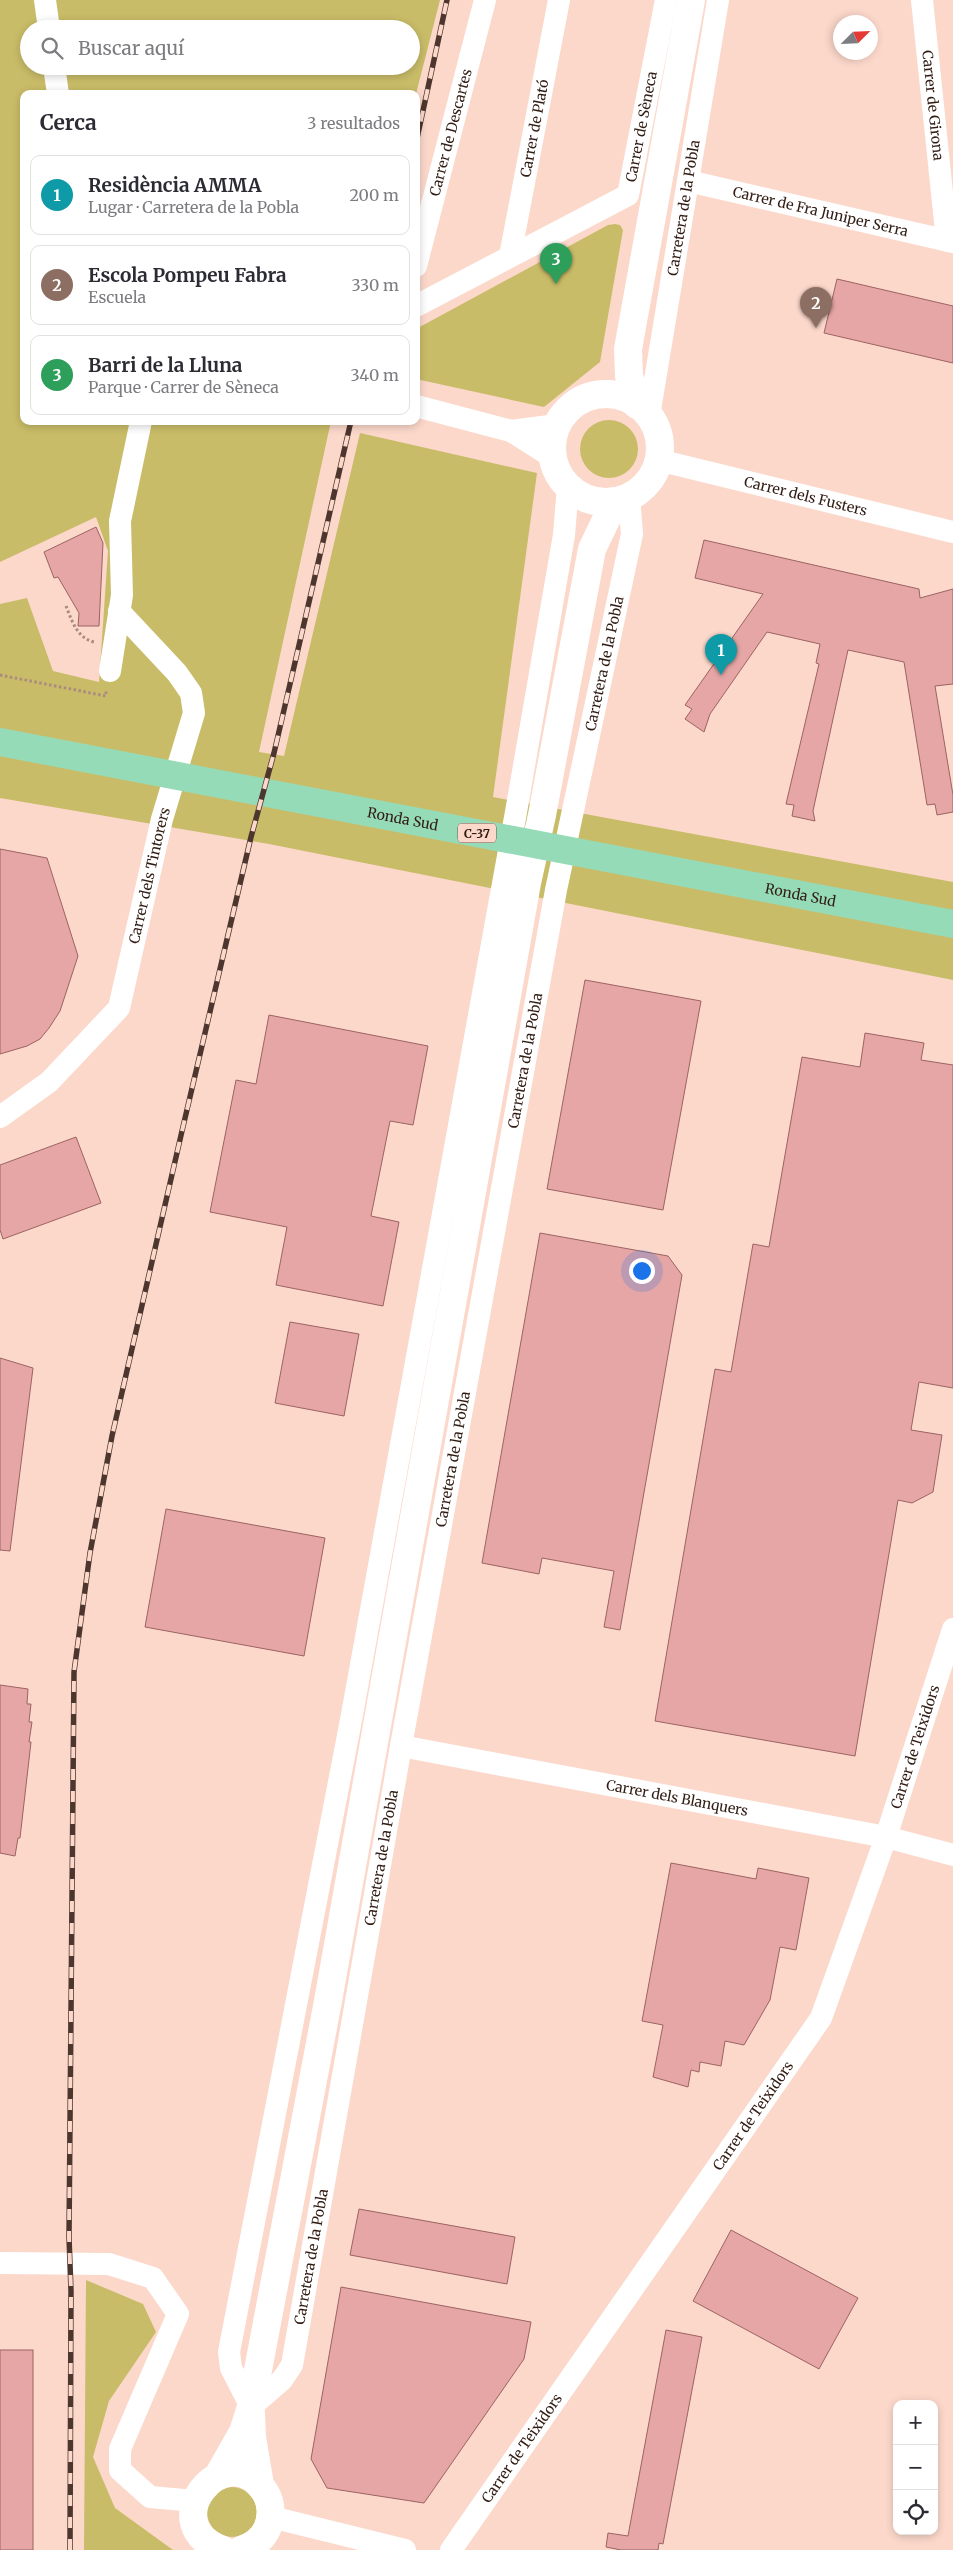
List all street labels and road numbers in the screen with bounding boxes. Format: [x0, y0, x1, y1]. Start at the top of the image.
street label: Carrer de Girona [918, 49, 948, 162]
street label: Carrer de Descartes [426, 67, 476, 198]
street label: Carrer de Sèneca [622, 69, 661, 184]
street label: Carrer de Plató [516, 78, 553, 179]
street label: Carretera de la Pobla [663, 138, 704, 277]
street label: Carrer de Fra Juniper Serra [731, 183, 910, 241]
street label: Carrer dels Fusters [742, 472, 869, 520]
street label: Carretera de la Pobla [581, 594, 628, 733]
street label: Ronda Sud [366, 803, 440, 835]
street label: Carrer dels Tintorers [125, 805, 174, 945]
road number: C-37 [458, 824, 496, 842]
street label: Ronda Sud [764, 879, 838, 911]
street label: Carretera de la Pobla [504, 991, 546, 1130]
street label: Carretera de la Pobla [432, 1389, 474, 1528]
street label: Carrer de Teixidors [887, 1683, 943, 1811]
street label: Carrer dels Blanquers [605, 1776, 750, 1820]
street label: Carretera de la Pobla [361, 1788, 402, 1927]
street label: Carrer de Teixidors [709, 2058, 797, 2174]
street label: Carretera de la Pobla [290, 2187, 332, 2326]
street label: Carrer de Teixidors [478, 2390, 566, 2506]

